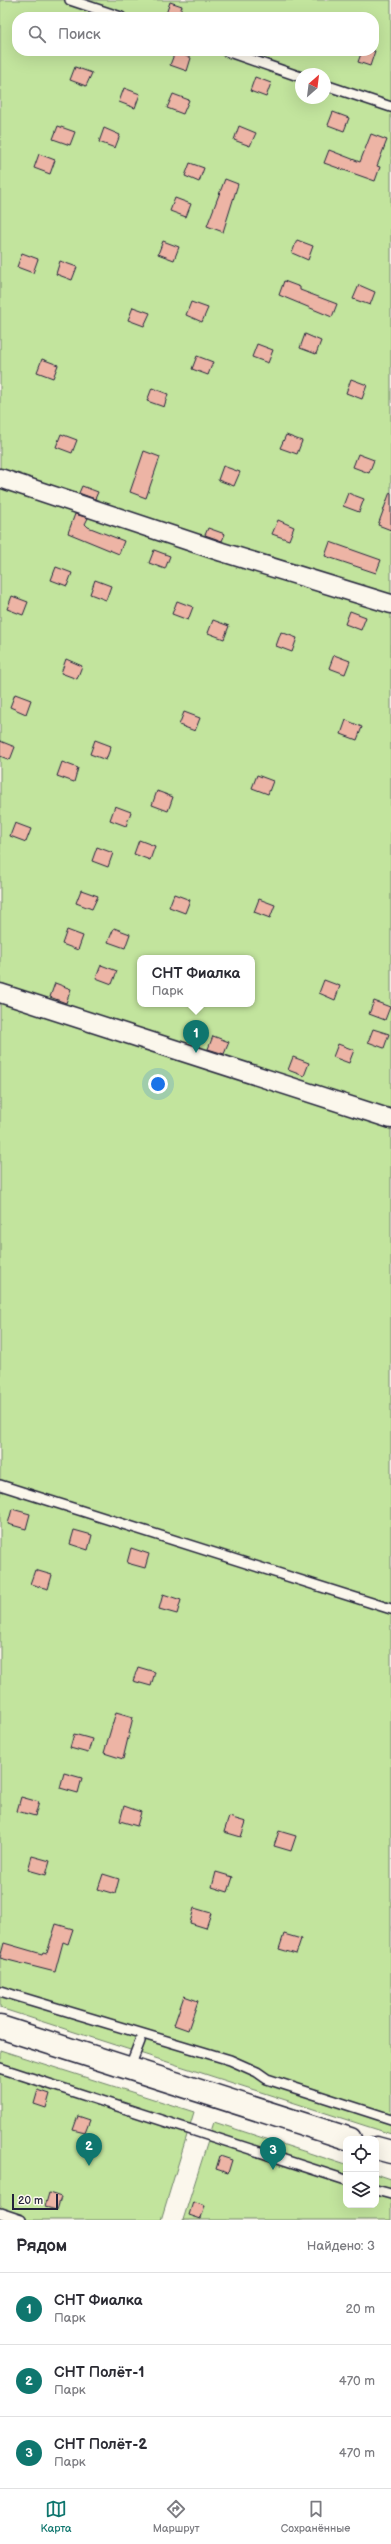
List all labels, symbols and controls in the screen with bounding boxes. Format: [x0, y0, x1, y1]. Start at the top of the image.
search box [12, 12, 379, 56]
icon: search [26, 23, 48, 45]
text: Поиск [58, 25, 101, 44]
north arrow [295, 68, 331, 104]
popup [137, 955, 255, 1007]
text: СНТ Фиалка [152, 964, 240, 983]
text: Парк [152, 983, 183, 999]
pin: 1 [183, 1020, 209, 1053]
your location [148, 1074, 168, 1094]
pin: 2 [76, 2133, 102, 2166]
map controls [343, 2136, 379, 2208]
button: locate [343, 2136, 379, 2172]
pin: 3 [260, 2137, 286, 2170]
button: layers [343, 2172, 379, 2208]
scale bar [12, 2192, 58, 2211]
text: 20 m [18, 2194, 43, 2207]
text: Рядом [16, 2236, 67, 2256]
text: Найдено: 3 [307, 2238, 375, 2254]
text: СНТ Фиалка [54, 2291, 142, 2310]
text: 1 [26, 2301, 32, 2317]
text: 20 m [345, 2301, 375, 2317]
text: Парк [54, 2310, 86, 2326]
text: СНТ Полёт-1 [54, 2363, 145, 2382]
text: 2 [25, 2373, 33, 2389]
text: 470 m [339, 2373, 375, 2389]
text: Парк [54, 2382, 86, 2398]
text: СНТ Полёт-2 [54, 2435, 147, 2454]
text: 3 [25, 2445, 33, 2461]
text: 470 m [339, 2445, 375, 2461]
text: Парк [54, 2454, 86, 2470]
tab: Карта [41, 2498, 72, 2535]
tab: Маршрут [153, 2498, 200, 2535]
tab: Сохранённые [281, 2498, 350, 2535]

